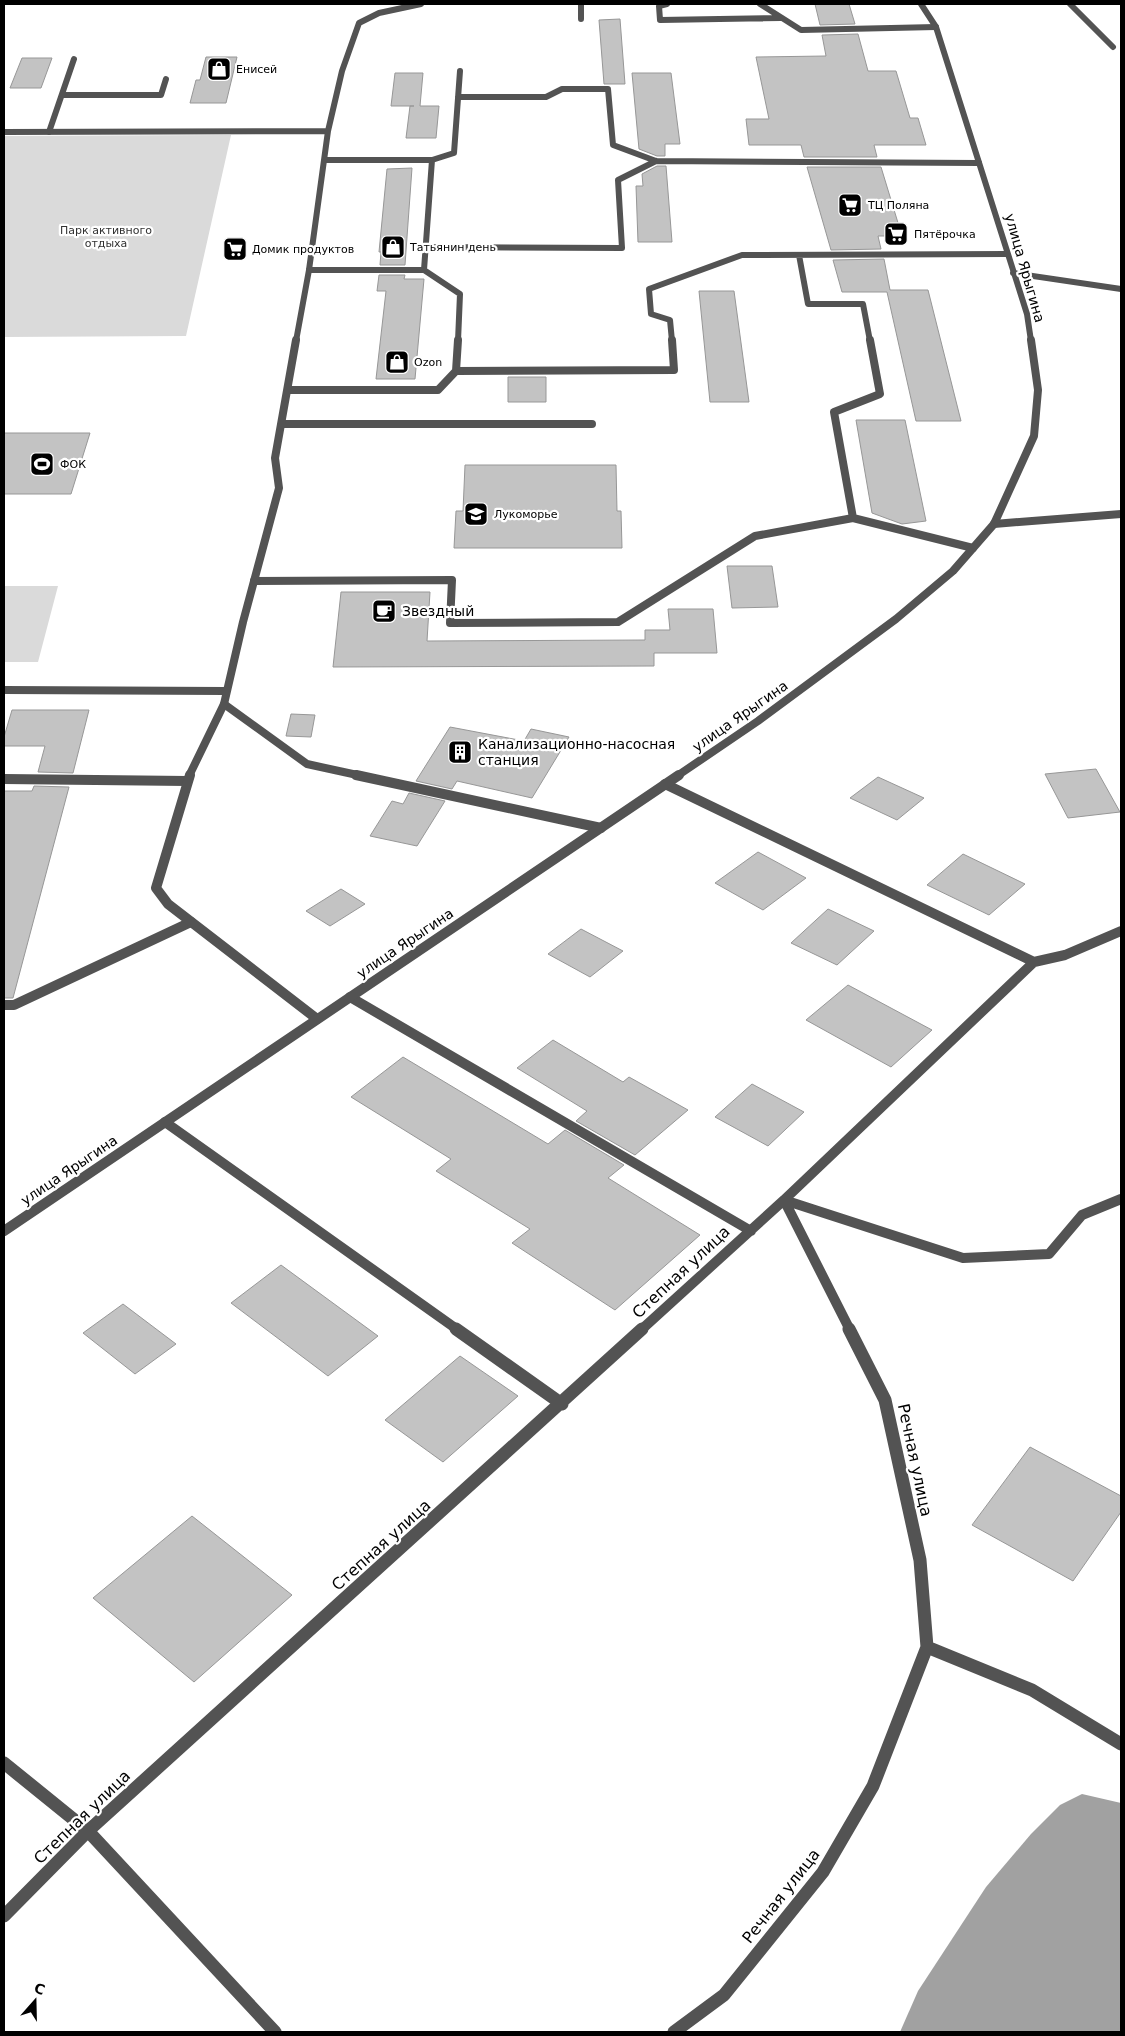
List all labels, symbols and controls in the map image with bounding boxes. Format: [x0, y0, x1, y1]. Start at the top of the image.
shop icon: Енисей [206, 56, 232, 82]
place label: Енисей [236, 63, 277, 76]
supermarket icon: ТЦ Поляна [837, 192, 863, 218]
place label: ТЦ Поляна [867, 199, 929, 212]
street label: улица Ярыгина [1002, 212, 1048, 324]
supermarket icon: Пятёрочка [883, 221, 909, 247]
park label: Парк активного отдыха [60, 224, 152, 250]
place label: Пятёрочка [914, 228, 976, 241]
shop icon: Татьянин день [380, 234, 406, 260]
supermarket icon: Домик продуктов [222, 236, 248, 262]
place label: Татьянин день [409, 241, 496, 254]
place label: Домик продуктов [252, 243, 354, 256]
shop icon: Ozon [384, 349, 410, 375]
place label: Ozon [414, 356, 442, 369]
sports icon: ФОК [29, 451, 55, 477]
place label: ФОК [60, 458, 86, 471]
school or university icon: Лукоморье [463, 501, 489, 527]
place label: Лукоморье [494, 508, 558, 521]
cafe icon: Звездный [371, 598, 397, 624]
place label: Звездный [402, 603, 474, 619]
street label: улица Ярыгина [689, 677, 791, 755]
place label: Канализационно-насосная станция [478, 736, 675, 768]
building icon: Канализационно-насосная станция [447, 739, 473, 765]
street label: улица Ярыгина [354, 905, 456, 981]
street label: улица Ярыгина [18, 1132, 120, 1208]
street label: Степная улица [628, 1222, 734, 1322]
street label: Речная улица [894, 1402, 936, 1518]
street label: Степная улица [328, 1496, 434, 1594]
street label: Степная улица [30, 1766, 134, 1868]
street label: Речная улица [738, 1845, 824, 1947]
north arrow [10, 1976, 60, 2026]
text: С [32, 1980, 47, 1998]

